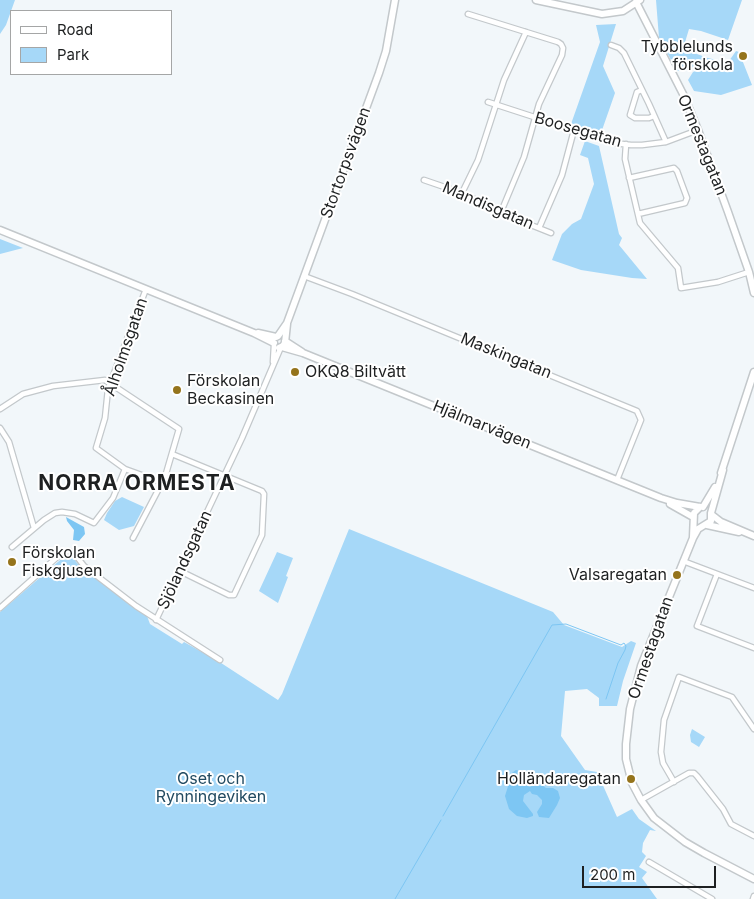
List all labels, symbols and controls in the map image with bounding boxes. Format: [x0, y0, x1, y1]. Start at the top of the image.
legend [10, 10, 172, 75]
text: Road [57, 20, 93, 39]
place label: Tybblelunds förskola [641, 37, 733, 75]
text: Park [57, 45, 89, 64]
marker: Tybblelunds förskola [737, 50, 749, 62]
street label: Ormestagatan [673, 92, 731, 198]
street label: Stortorpsvägen [317, 105, 375, 221]
street label: Boosegatan [532, 108, 624, 152]
street label: Mandisgatan [439, 178, 537, 234]
street label: Ålholmsgatan [100, 295, 152, 399]
street label: Maskingatan [458, 329, 554, 383]
place label: OKQ8 Biltvätt [305, 362, 406, 382]
marker: OKQ8 Biltvätt [289, 366, 301, 378]
place label: Förskolan Beckasinen [187, 371, 274, 409]
marker: Förskolan Beckasinen [171, 384, 183, 396]
street label: Hjälmarvägen [430, 397, 534, 453]
district label: NORRA ORMESTA [37, 471, 237, 497]
street label: Sjölandsgatan [154, 508, 216, 612]
place label: Förskolan Fiskgjusen [22, 543, 103, 581]
marker: Förskolan Fiskgjusen [6, 556, 18, 568]
place label: Valsaregatan [569, 565, 667, 585]
marker: Valsaregatan [671, 569, 683, 581]
street label: Ormestagatan [624, 594, 678, 702]
park label: Oset och Rynningeviken [156, 769, 266, 807]
place label: Holländaregatan [497, 769, 621, 789]
marker: Holländaregatan [625, 773, 637, 785]
scale bar [584, 856, 718, 888]
text: 200 m [590, 865, 635, 884]

